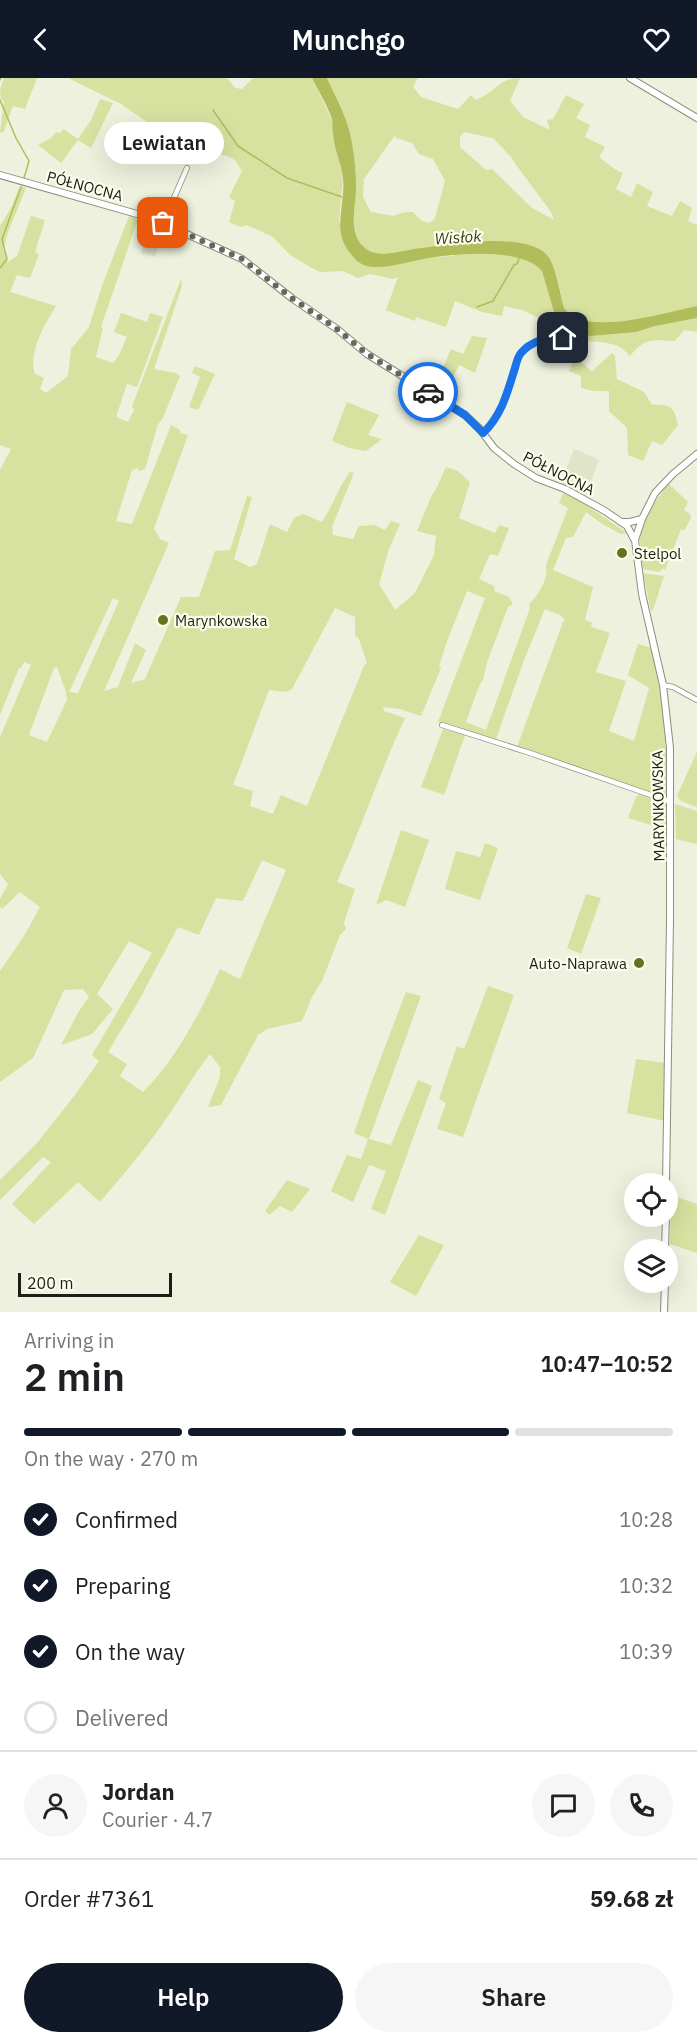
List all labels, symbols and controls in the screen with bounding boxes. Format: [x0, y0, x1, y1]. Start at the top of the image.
text: Munchgo [292, 22, 405, 57]
icon: back [24, 23, 57, 56]
icon: heart [640, 23, 673, 56]
callout: Lewiatan [103, 121, 223, 163]
text: Lewiatan [122, 129, 206, 156]
street label: PÓŁNOCNA [45, 167, 126, 205]
pin [137, 197, 188, 248]
icon: bag [146, 206, 179, 239]
water label: Wisłok [434, 225, 483, 249]
pin [537, 312, 588, 363]
icon: home [546, 321, 579, 354]
courier [398, 362, 458, 422]
icon: car [412, 376, 445, 409]
street label: PÓŁNOCNA [520, 447, 598, 499]
place label: Stelpol [634, 544, 681, 563]
marker: Stelpol [615, 546, 629, 560]
place label: Marynkowska [175, 611, 267, 630]
marker: Marynkowska [156, 613, 170, 627]
street label: MARYNKOWSKA [648, 750, 668, 862]
place label: Auto-Naprawa [529, 954, 627, 973]
marker: Auto-Naprawa [632, 956, 646, 970]
map controls [624, 1173, 678, 1293]
button: locate [624, 1173, 678, 1227]
button: layers [624, 1239, 678, 1293]
scale bar [18, 1270, 172, 1298]
text: 200 m [27, 1273, 74, 1293]
text: Arriving in [24, 1327, 114, 1354]
text: 10:47–10:52 [540, 1349, 673, 1378]
text: 2 min [24, 1351, 125, 1402]
text: On the way · 270 m [24, 1445, 198, 1472]
icon: check [24, 1503, 57, 1536]
text: Confirmed [75, 1505, 178, 1534]
text: 10:28 [619, 1506, 673, 1533]
icon: check [24, 1569, 57, 1602]
text: Preparing [75, 1571, 170, 1600]
text: 10:32 [619, 1572, 673, 1599]
icon: check [24, 1635, 57, 1668]
text: On the way [75, 1637, 185, 1666]
text: 10:39 [619, 1638, 673, 1665]
text: Delivered [75, 1703, 169, 1732]
button: person [24, 1774, 87, 1837]
button: chat [532, 1774, 595, 1837]
button: phone [610, 1774, 673, 1837]
text: Jordan [102, 1777, 175, 1806]
text: Courier · 4.7 [102, 1806, 213, 1833]
text: Order #7361 [24, 1884, 154, 1913]
text: 59.68 zł [590, 1884, 673, 1913]
button: Help [24, 1963, 343, 2032]
button: Share [355, 1963, 673, 2032]

